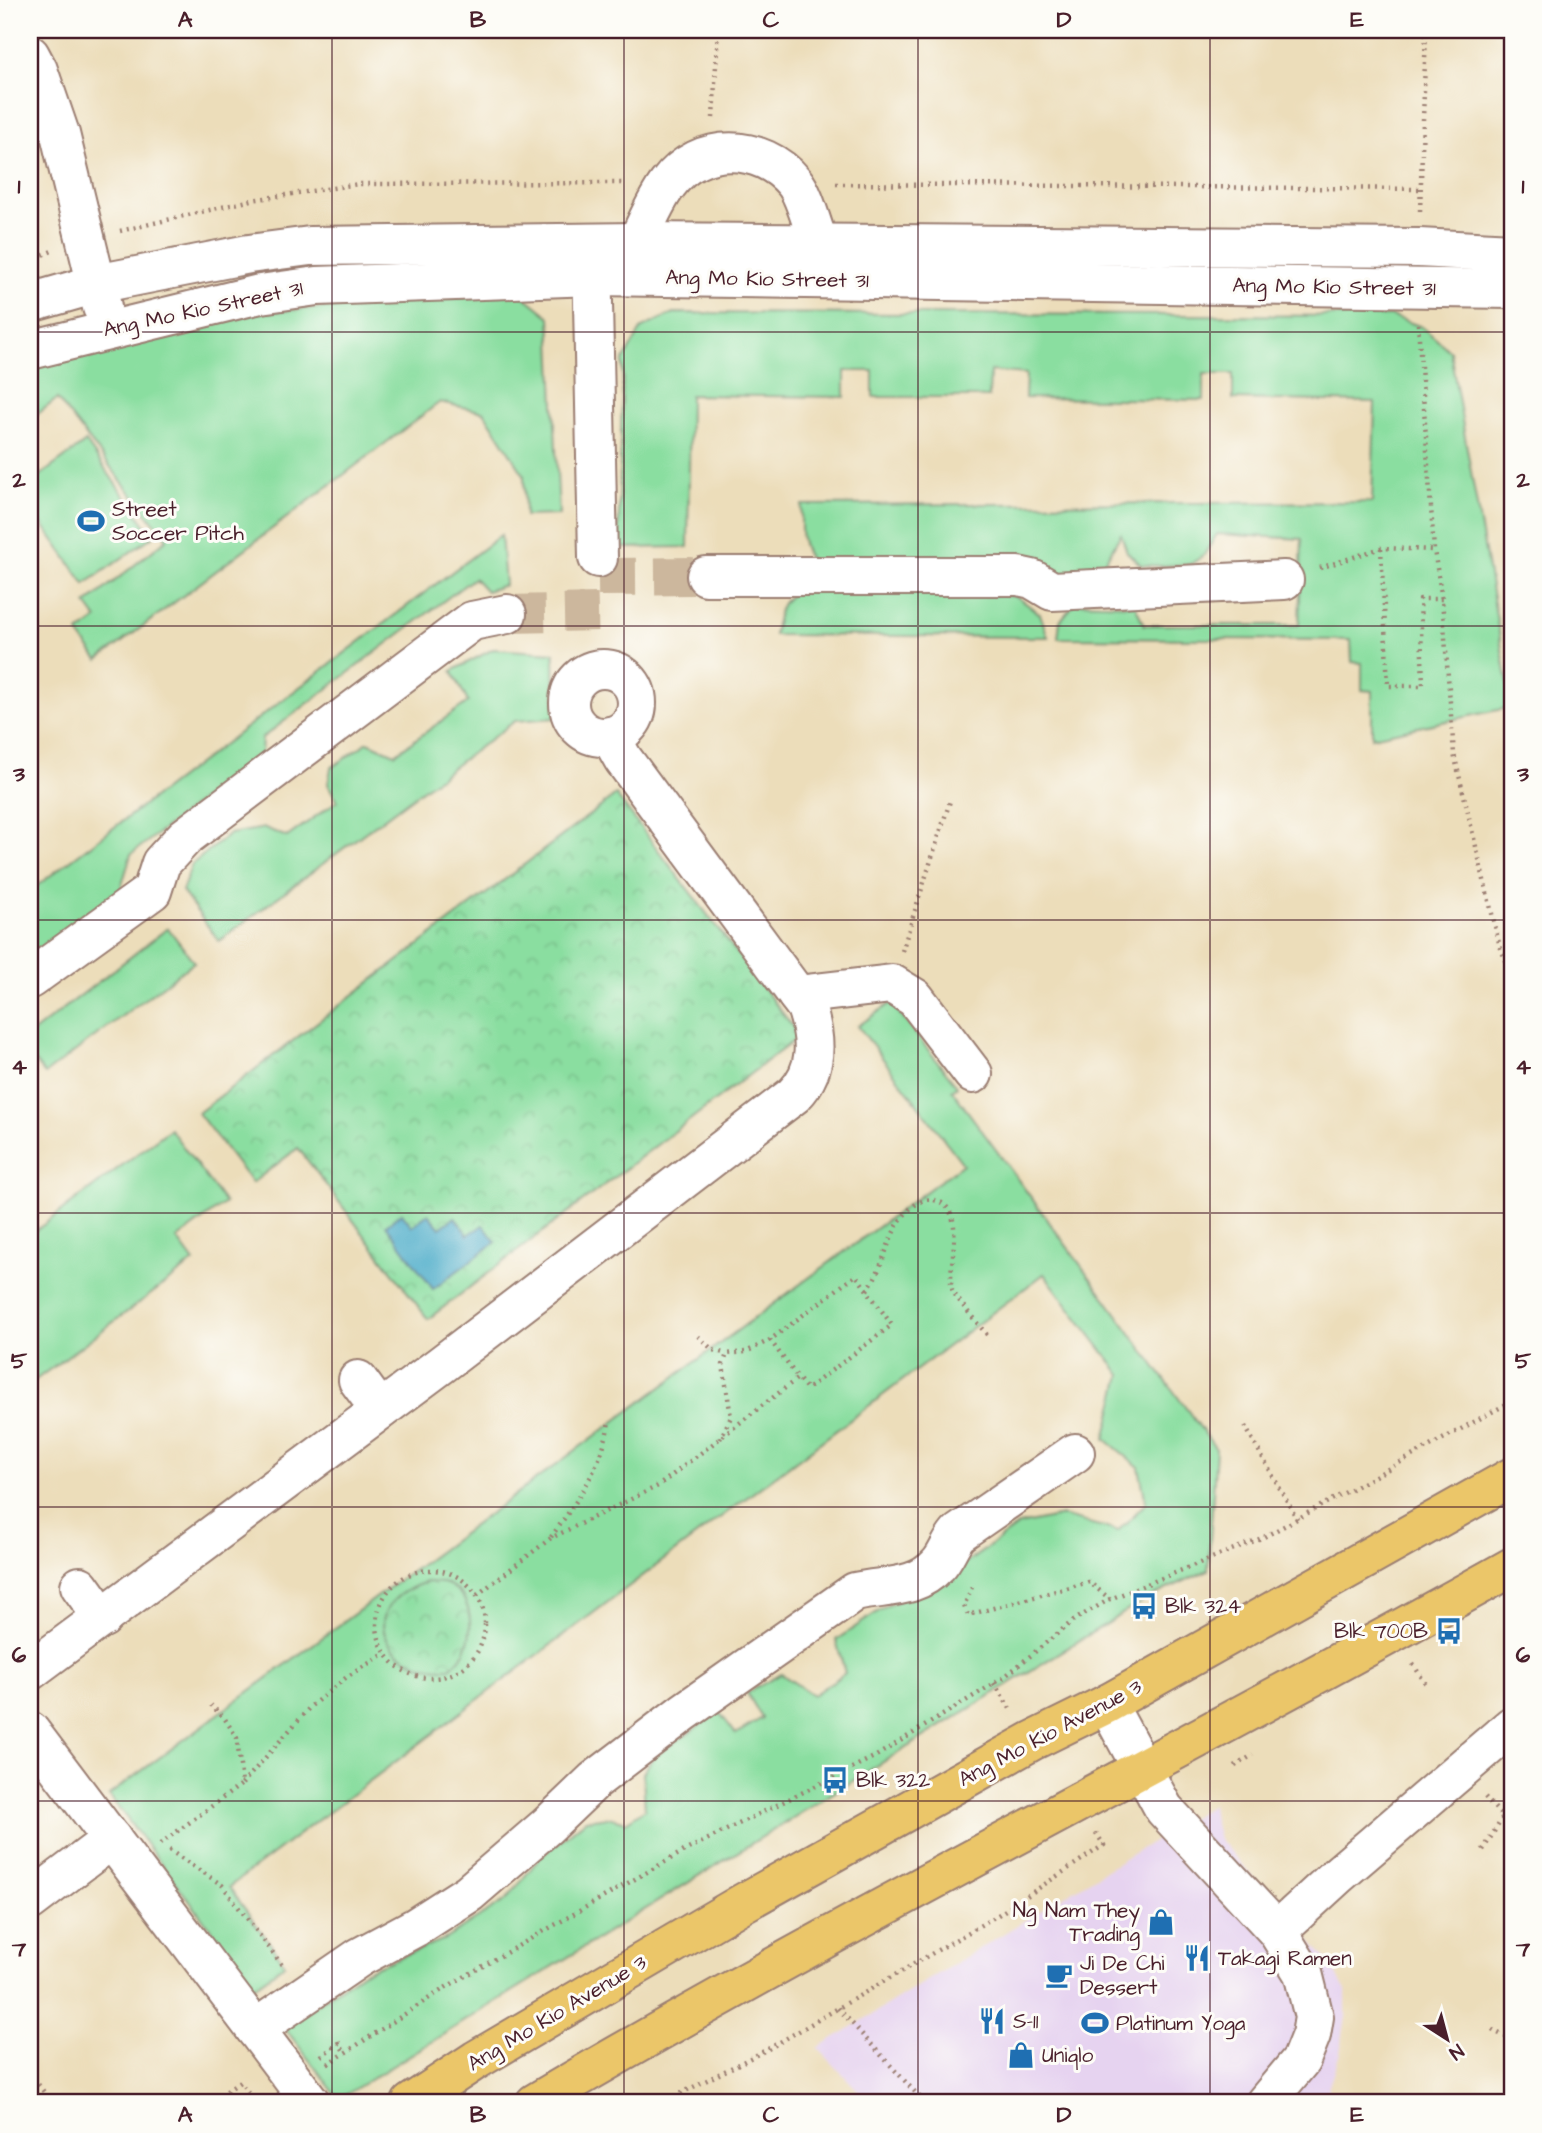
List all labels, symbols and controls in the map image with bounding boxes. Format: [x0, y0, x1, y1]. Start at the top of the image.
text: A [178, 4, 193, 36]
text: B [470, 4, 487, 36]
text: C [763, 4, 780, 36]
text: D [1057, 4, 1072, 36]
text: E [1350, 4, 1364, 36]
text: 1 [18, 170, 21, 202]
text: 1 [1522, 170, 1525, 202]
street label: Ang Mo Kio Street 31 [665, 263, 869, 297]
street label: Ang Mo Kio Street 31 [1232, 271, 1436, 305]
street label: Ang Mo Kio Street 31 [100, 274, 306, 346]
text: 2 [11, 464, 26, 496]
text: 2 [1515, 464, 1530, 496]
place label: Street Soccer Pitch [112, 495, 245, 548]
sports icon: Street Soccer Pitch [76, 506, 106, 536]
text: 3 [12, 758, 25, 790]
text: 3 [1516, 758, 1529, 790]
text: 4 [11, 1051, 27, 1083]
text: 4 [1515, 1051, 1531, 1083]
text: 5 [11, 1345, 28, 1377]
text: 5 [1515, 1345, 1532, 1377]
bus stop icon: Blk 324 [1129, 1591, 1159, 1621]
place label: Blk 324 [1165, 1592, 1242, 1621]
bus stop icon: Blk 700B [1434, 1616, 1464, 1646]
place label: Blk 700B [1334, 1617, 1428, 1646]
text: 6 [12, 1639, 27, 1671]
text: 6 [1516, 1639, 1531, 1671]
street label: Ang Mo Kio Avenue 3 [953, 1672, 1148, 1796]
bus stop icon: Blk 322 [820, 1765, 850, 1795]
place label: Blk 322 [856, 1766, 930, 1795]
place label: Ng Nam They Trading [1013, 1896, 1140, 1951]
shop icon: Ng Nam They Trading [1146, 1907, 1176, 1937]
text: 7 [11, 1933, 27, 1965]
text: 7 [1515, 1933, 1531, 1965]
restaurant icon: Takagi Ramen [1182, 1943, 1212, 1973]
place label: Takagi Ramen [1218, 1944, 1352, 1975]
street label: Ang Mo Kio Avenue 3 [462, 1948, 653, 2080]
place label: Ji De Chi Dessert [1080, 1949, 1165, 2002]
cafe icon: Ji De Chi Dessert [1044, 1960, 1074, 1990]
north arrow [1412, 2004, 1482, 2074]
restaurant icon: S-11 [977, 2006, 1007, 2036]
place label: S-11 [1013, 2007, 1039, 2036]
sports icon: Platinum Yoga [1080, 2008, 1110, 2038]
place label: Platinum Yoga [1116, 2009, 1246, 2040]
text: N [1443, 2037, 1469, 2066]
shop icon: Uniqlo [1006, 2040, 1036, 2070]
place label: Uniqlo [1042, 2041, 1094, 2070]
text: A [178, 2099, 193, 2131]
text: B [470, 2099, 487, 2131]
text: C [763, 2099, 780, 2131]
text: D [1057, 2099, 1072, 2131]
text: E [1350, 2099, 1364, 2131]

